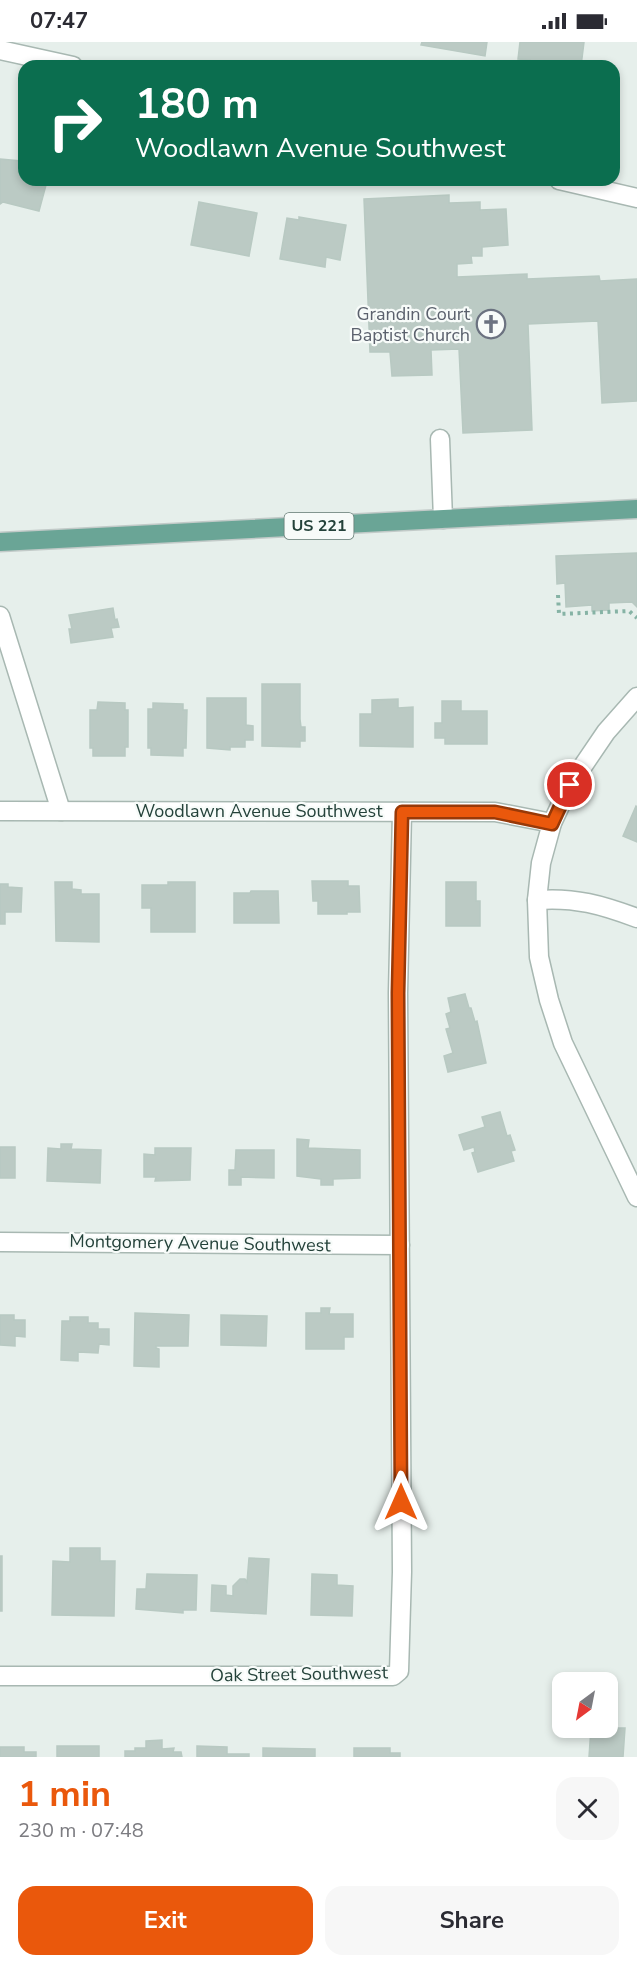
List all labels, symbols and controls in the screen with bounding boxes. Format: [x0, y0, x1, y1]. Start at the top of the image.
text: 07:47 [30, 6, 88, 36]
text: 180 m [135, 76, 259, 133]
icon: right [36, 84, 114, 162]
text: Woodlawn Avenue Southwest [135, 130, 505, 167]
place label: Grandin Court Baptist Church [351, 302, 471, 347]
church icon: Grandin Court Baptist Church [475, 308, 507, 340]
road number: US 221 [284, 513, 354, 539]
pin [544, 759, 595, 810]
icon: arrive [553, 768, 586, 801]
street label: Woodlawn Avenue Southwest [136, 799, 383, 823]
street label: Montgomery Avenue Southwest [69, 1229, 331, 1257]
position arrow [369, 1470, 433, 1534]
street label: Oak Street Southwest [210, 1660, 389, 1688]
north arrow [552, 1672, 618, 1738]
map controls [552, 1672, 618, 1738]
text: 1 min [18, 1770, 111, 1819]
button: close [556, 1777, 619, 1840]
text: 230 m · 07:48 [18, 1817, 144, 1844]
button: Exit [18, 1886, 313, 1955]
button: Share [325, 1886, 619, 1955]

